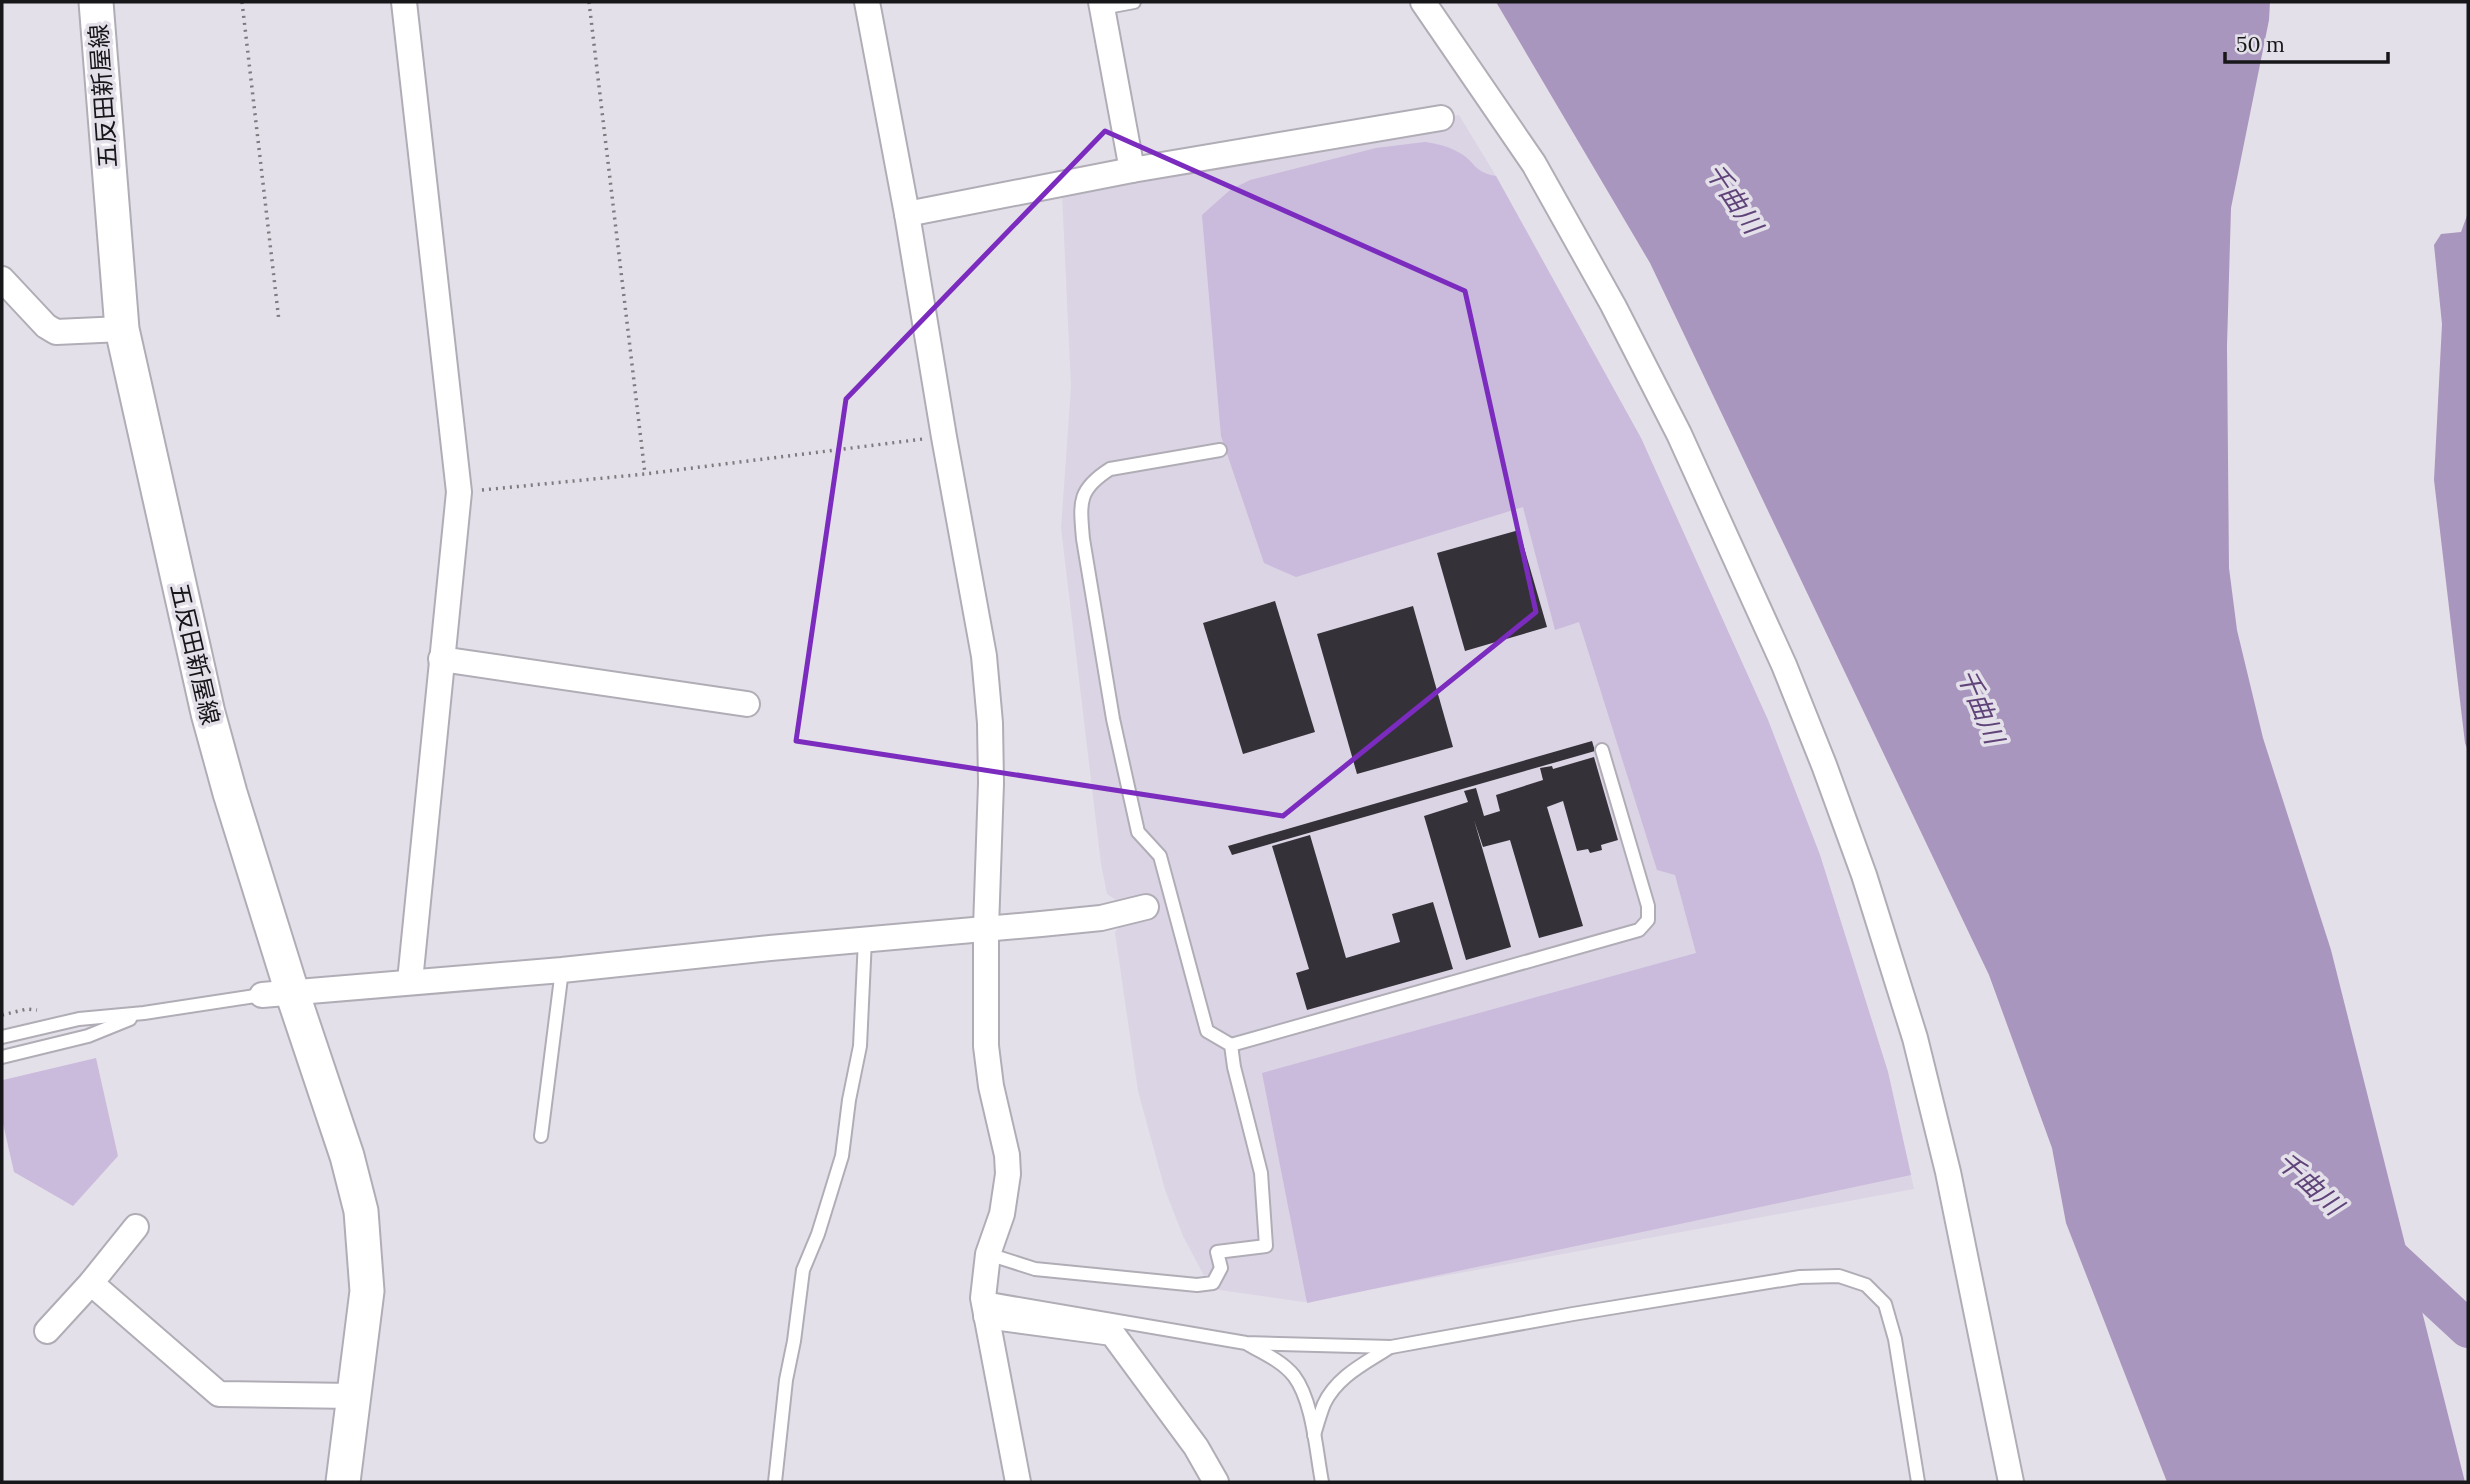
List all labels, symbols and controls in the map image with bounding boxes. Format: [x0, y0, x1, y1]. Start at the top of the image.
scale bar [2225, 21, 2388, 65]
street label: 五反田新屋線 [83, 23, 123, 169]
text: 50 m [2236, 31, 2285, 58]
water label: 千曲川 [1699, 156, 1771, 242]
street label: 五反田新屋線 [164, 580, 226, 728]
water label: 千曲川 [1951, 664, 2013, 751]
water label: 千曲川 [2270, 1144, 2352, 1224]

